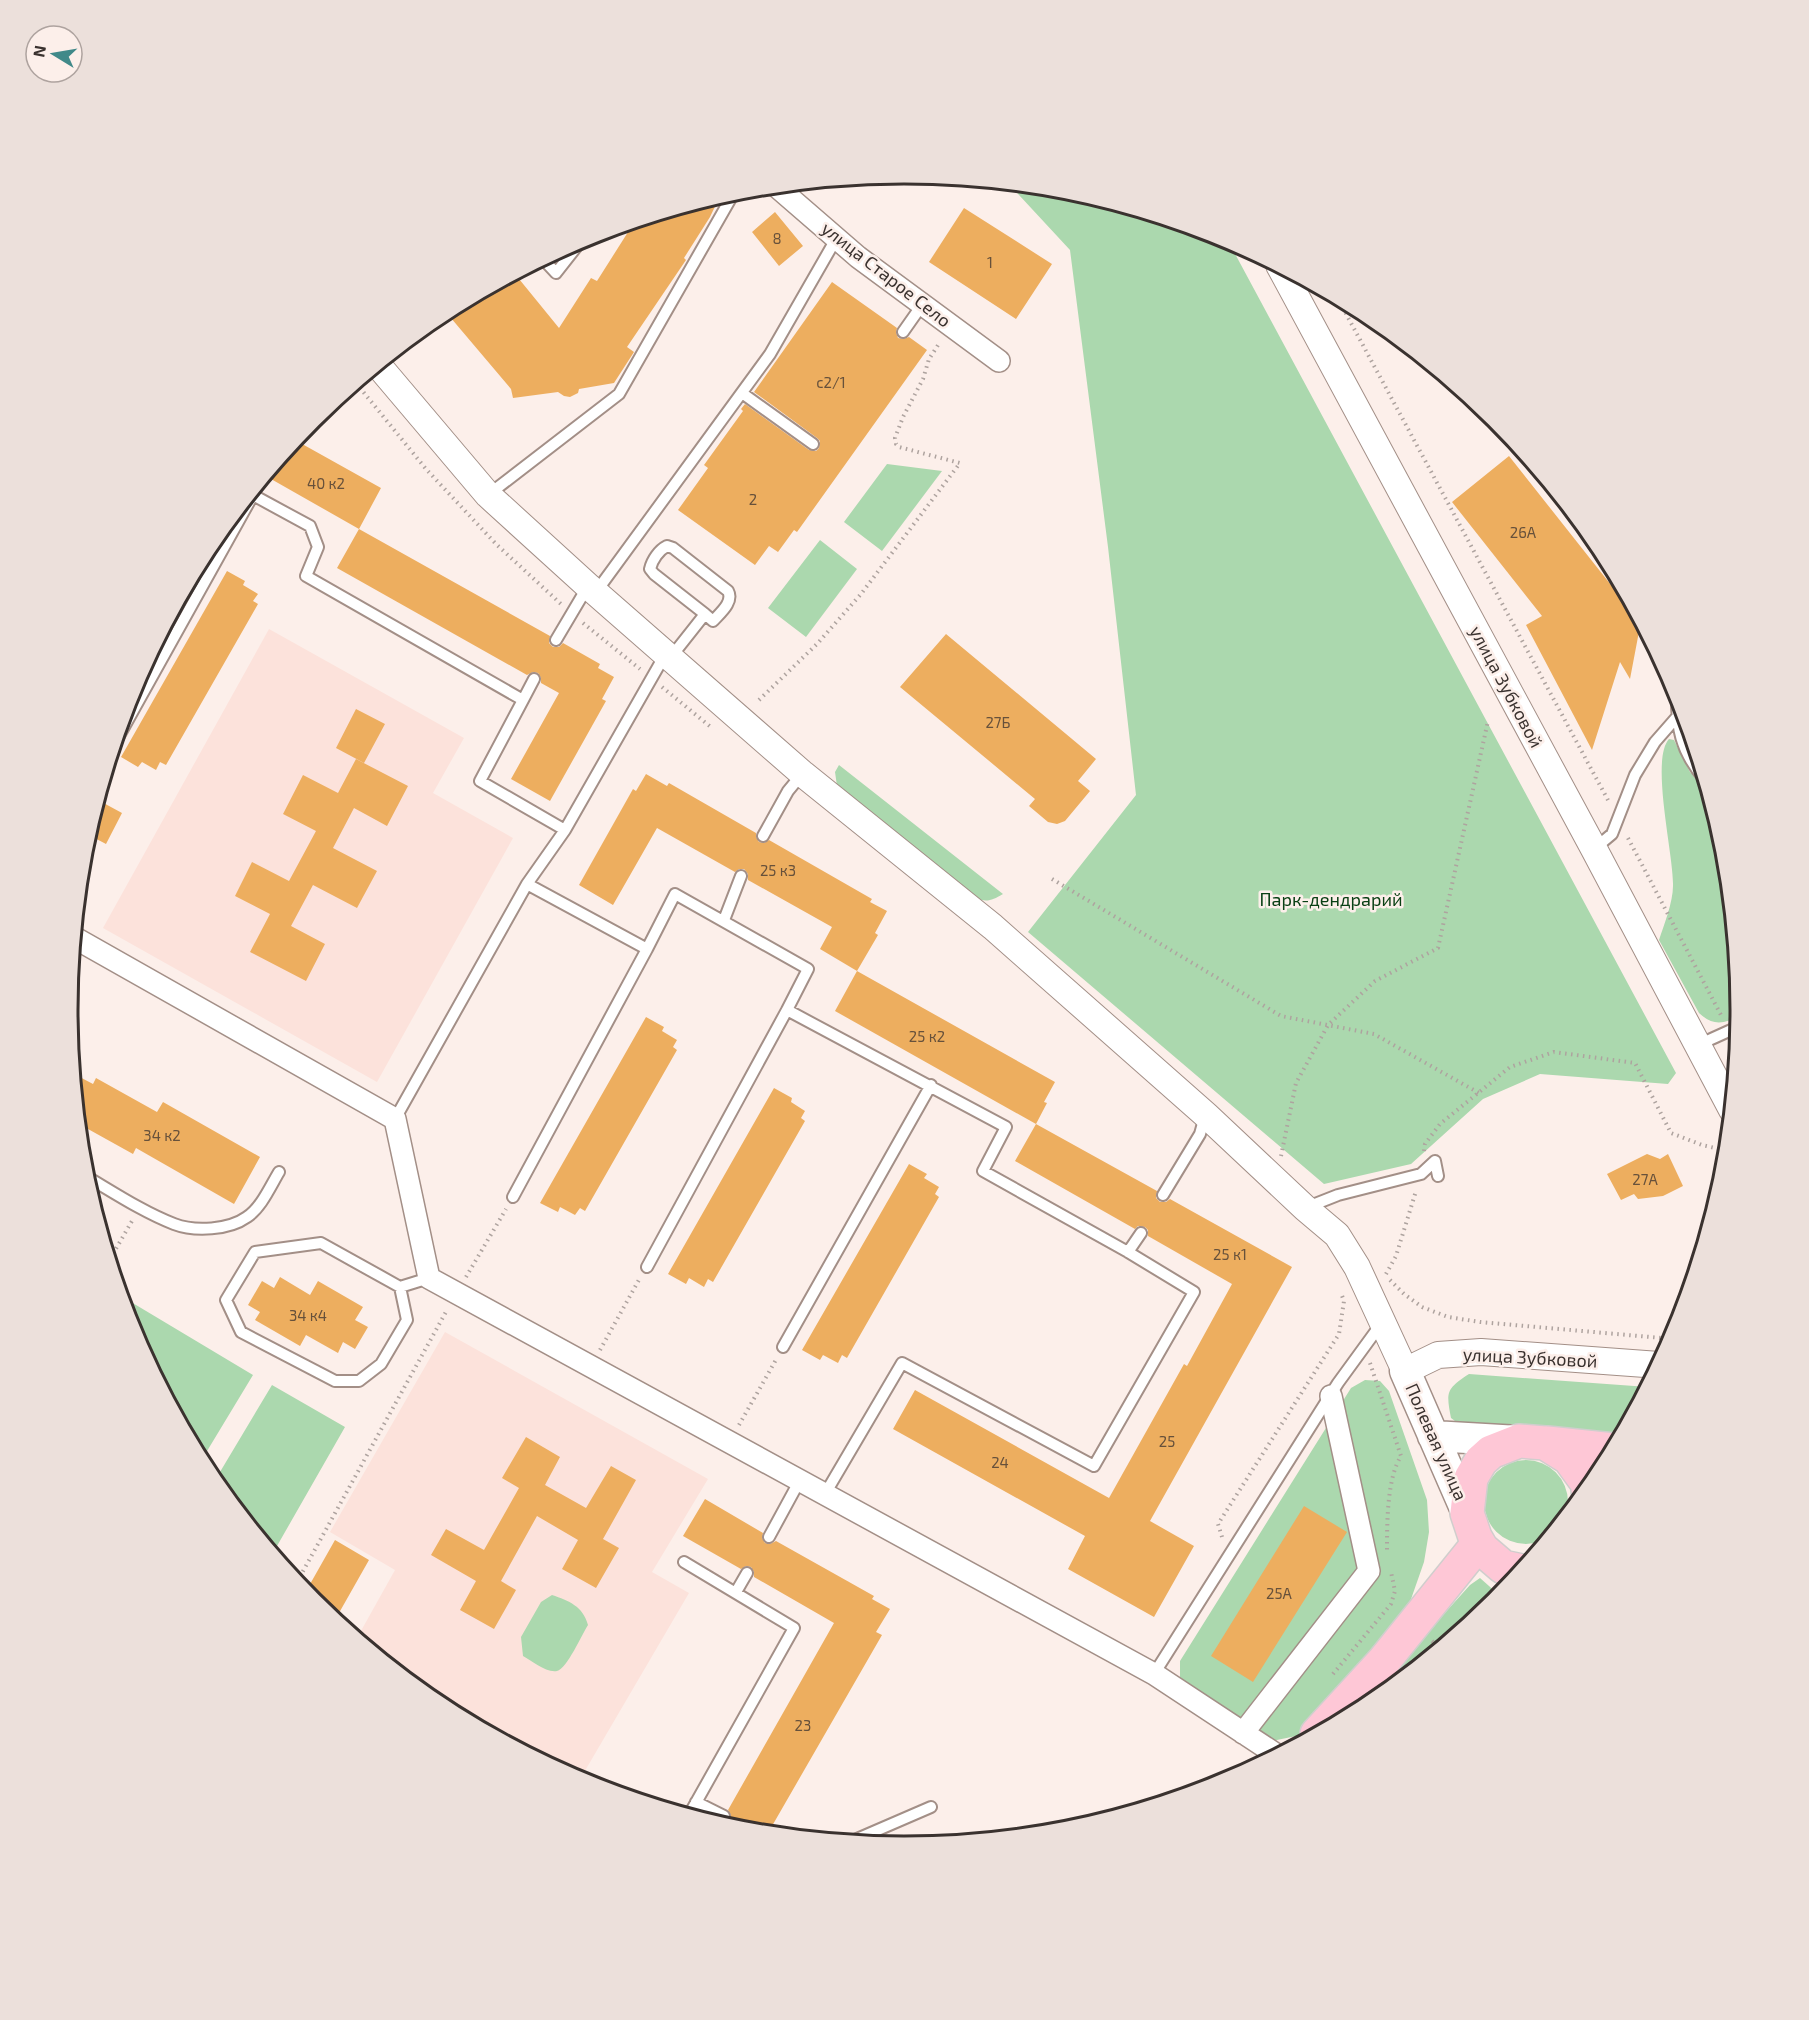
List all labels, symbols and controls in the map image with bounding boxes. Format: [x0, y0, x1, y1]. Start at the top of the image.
north arrow [24, 24, 84, 84]
text: N [28, 44, 49, 59]
street label: улица Старое Село [818, 217, 956, 332]
house number: 8 [772, 229, 782, 247]
house number: 1 [987, 253, 993, 271]
house number: с2/1 [816, 373, 846, 391]
house number: 40 к2 [307, 474, 345, 492]
house number: 2 [749, 490, 757, 508]
house number: 26А [1510, 523, 1537, 541]
street label: улица Зубковой [1466, 622, 1548, 751]
house number: 27Б [985, 713, 1011, 731]
house number: 25 к3 [760, 861, 796, 879]
park label: Парк-дендрарий [1259, 888, 1403, 910]
house number: 25 к2 [909, 1027, 945, 1045]
house number: 34 к2 [143, 1126, 181, 1144]
house number: 27А [1632, 1170, 1658, 1188]
house number: 25 к1 [1213, 1245, 1247, 1263]
house number: 34 к4 [289, 1306, 327, 1324]
street label: улица Зубковой [1462, 1342, 1598, 1372]
street label: Полевая улица [1401, 1380, 1473, 1504]
house number: 25 [1159, 1432, 1175, 1450]
house number: 24 [991, 1453, 1009, 1471]
house number: 25А [1266, 1584, 1293, 1602]
house number: 23 [795, 1716, 811, 1734]

